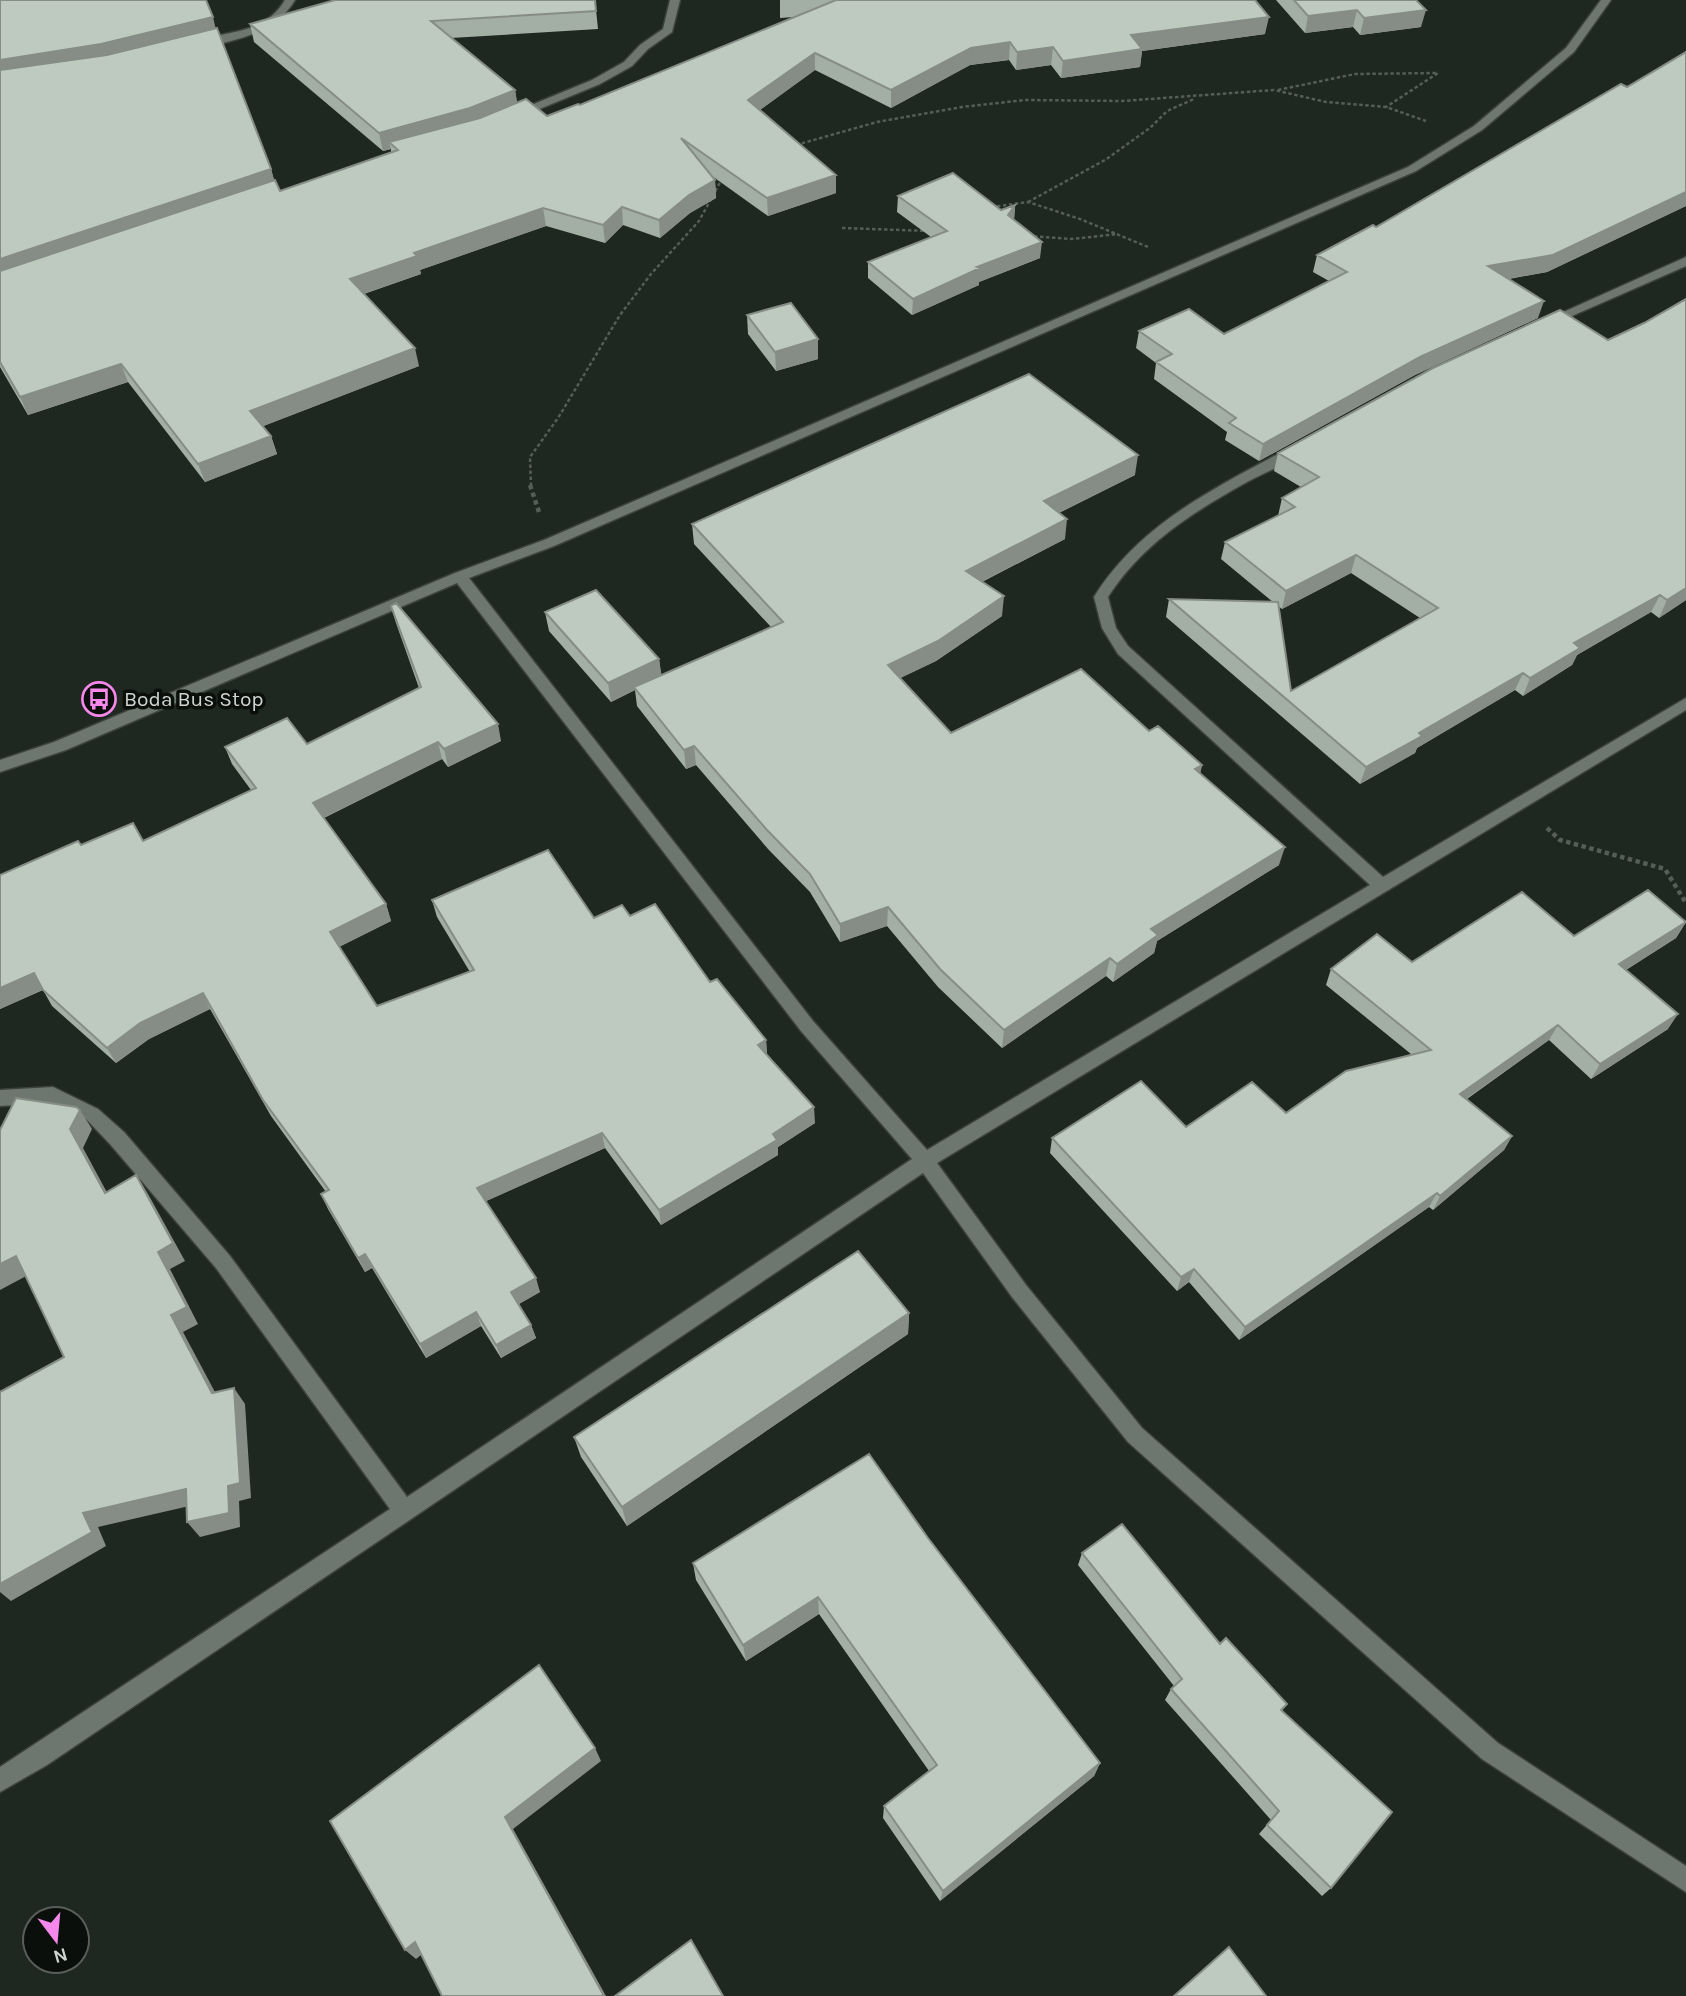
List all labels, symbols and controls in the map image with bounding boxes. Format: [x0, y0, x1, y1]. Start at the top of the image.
bus stop icon: Boda Bus Stop [80, 680, 118, 718]
place label: Boda Bus Stop [124, 687, 264, 711]
north arrow [21, 1905, 91, 1975]
text: N [51, 1943, 70, 1968]

